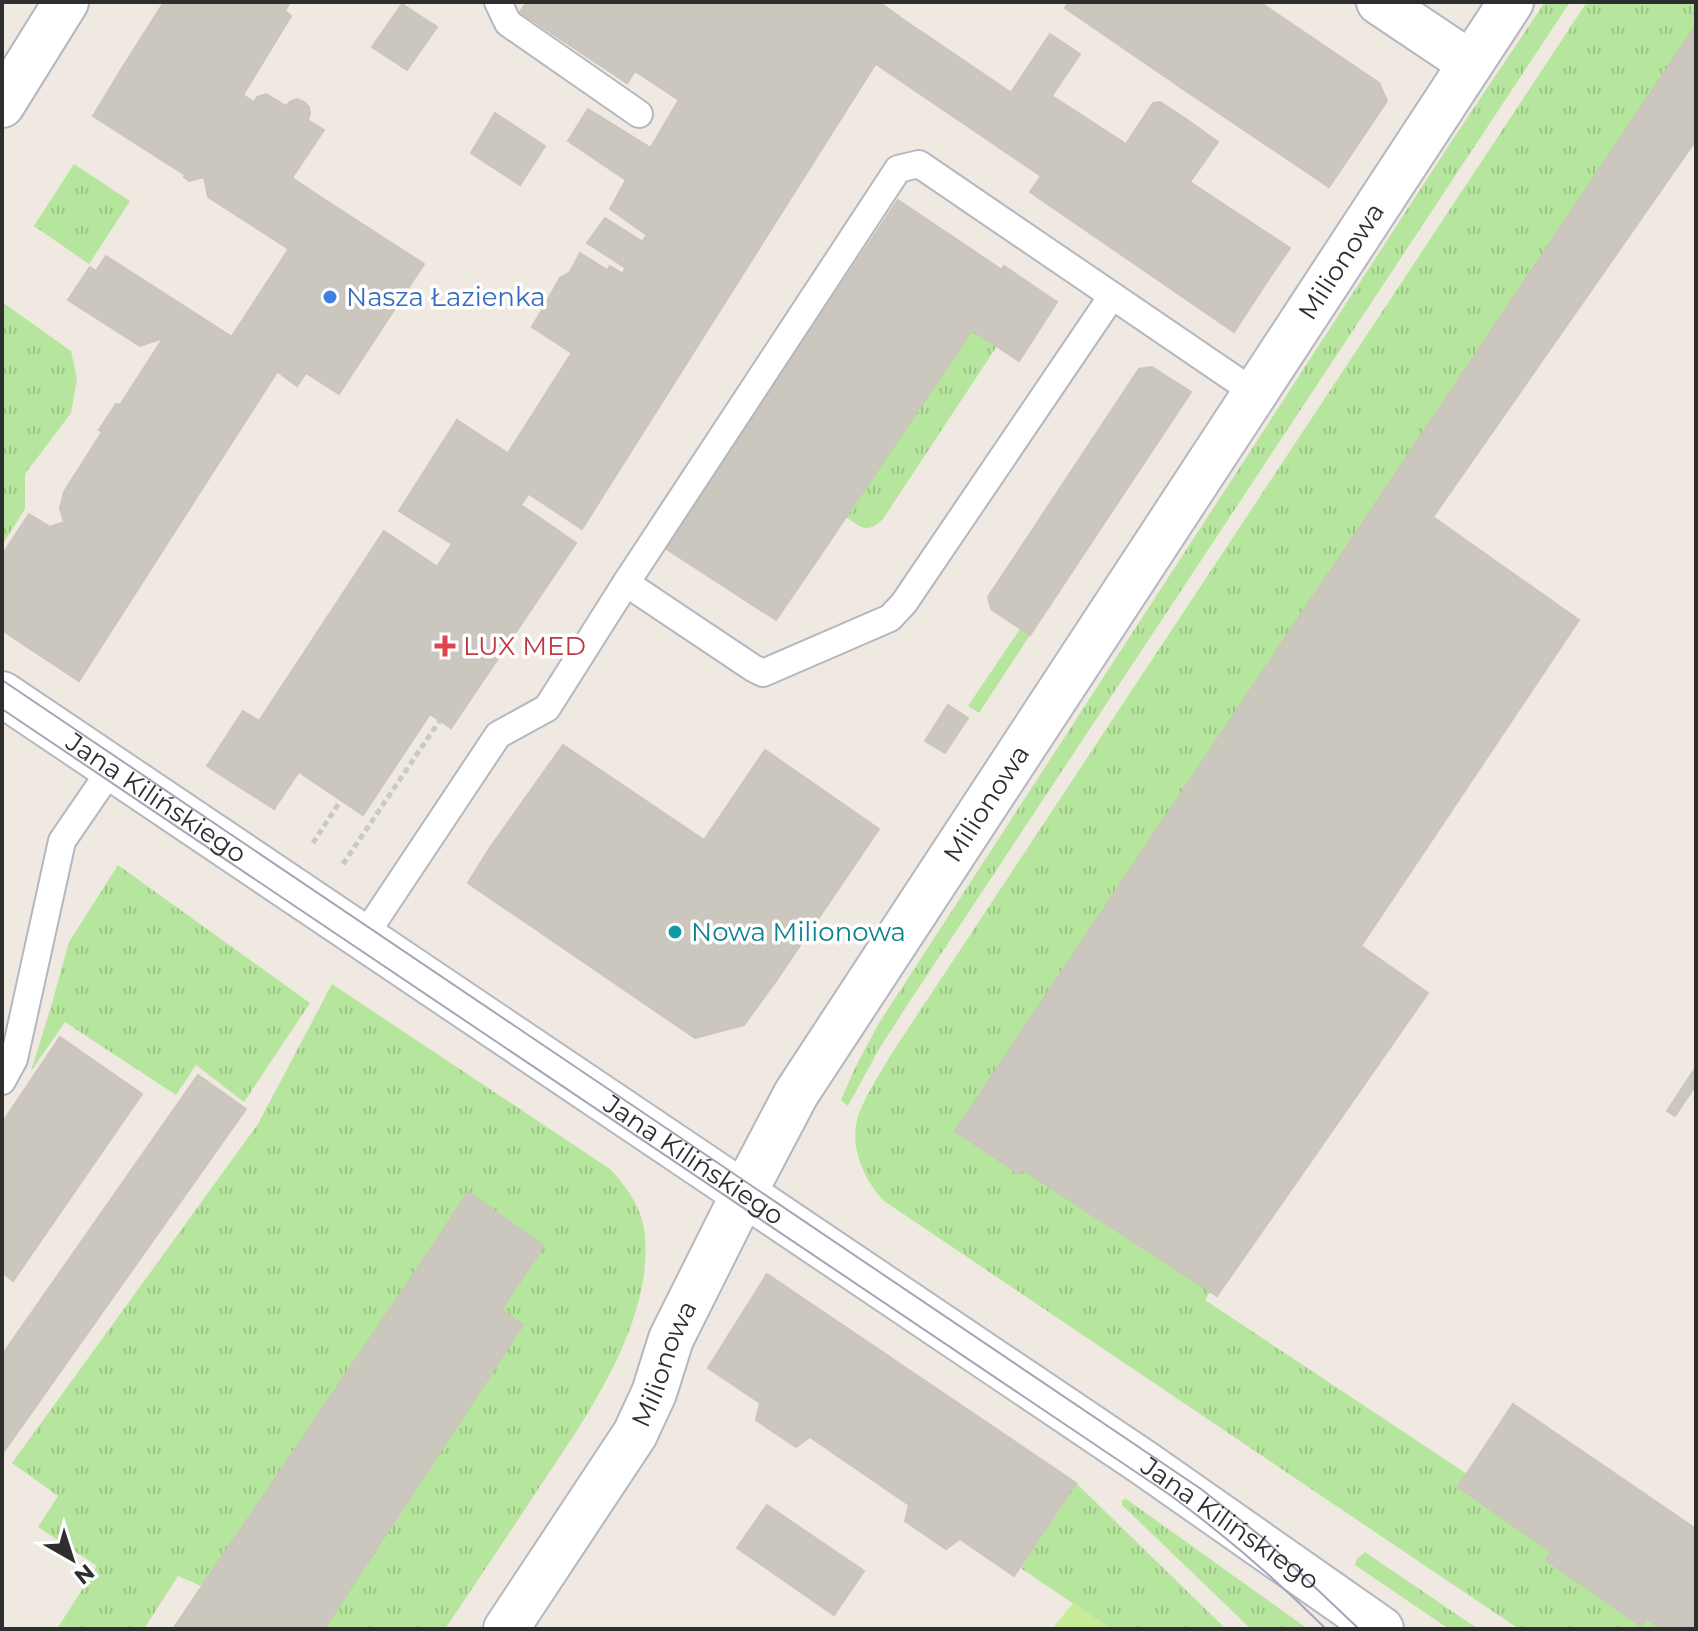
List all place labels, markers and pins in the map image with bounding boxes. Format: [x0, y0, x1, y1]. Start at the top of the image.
place label: Nasza Łazienka [346, 281, 546, 313]
marker: Nasza Łazienka [321, 288, 339, 306]
place label: LUX MED [463, 630, 586, 662]
marker: LUX MED [434, 635, 456, 657]
place label: Nowa Milionowa [691, 916, 906, 948]
marker: Nowa Milionowa [666, 923, 684, 941]

